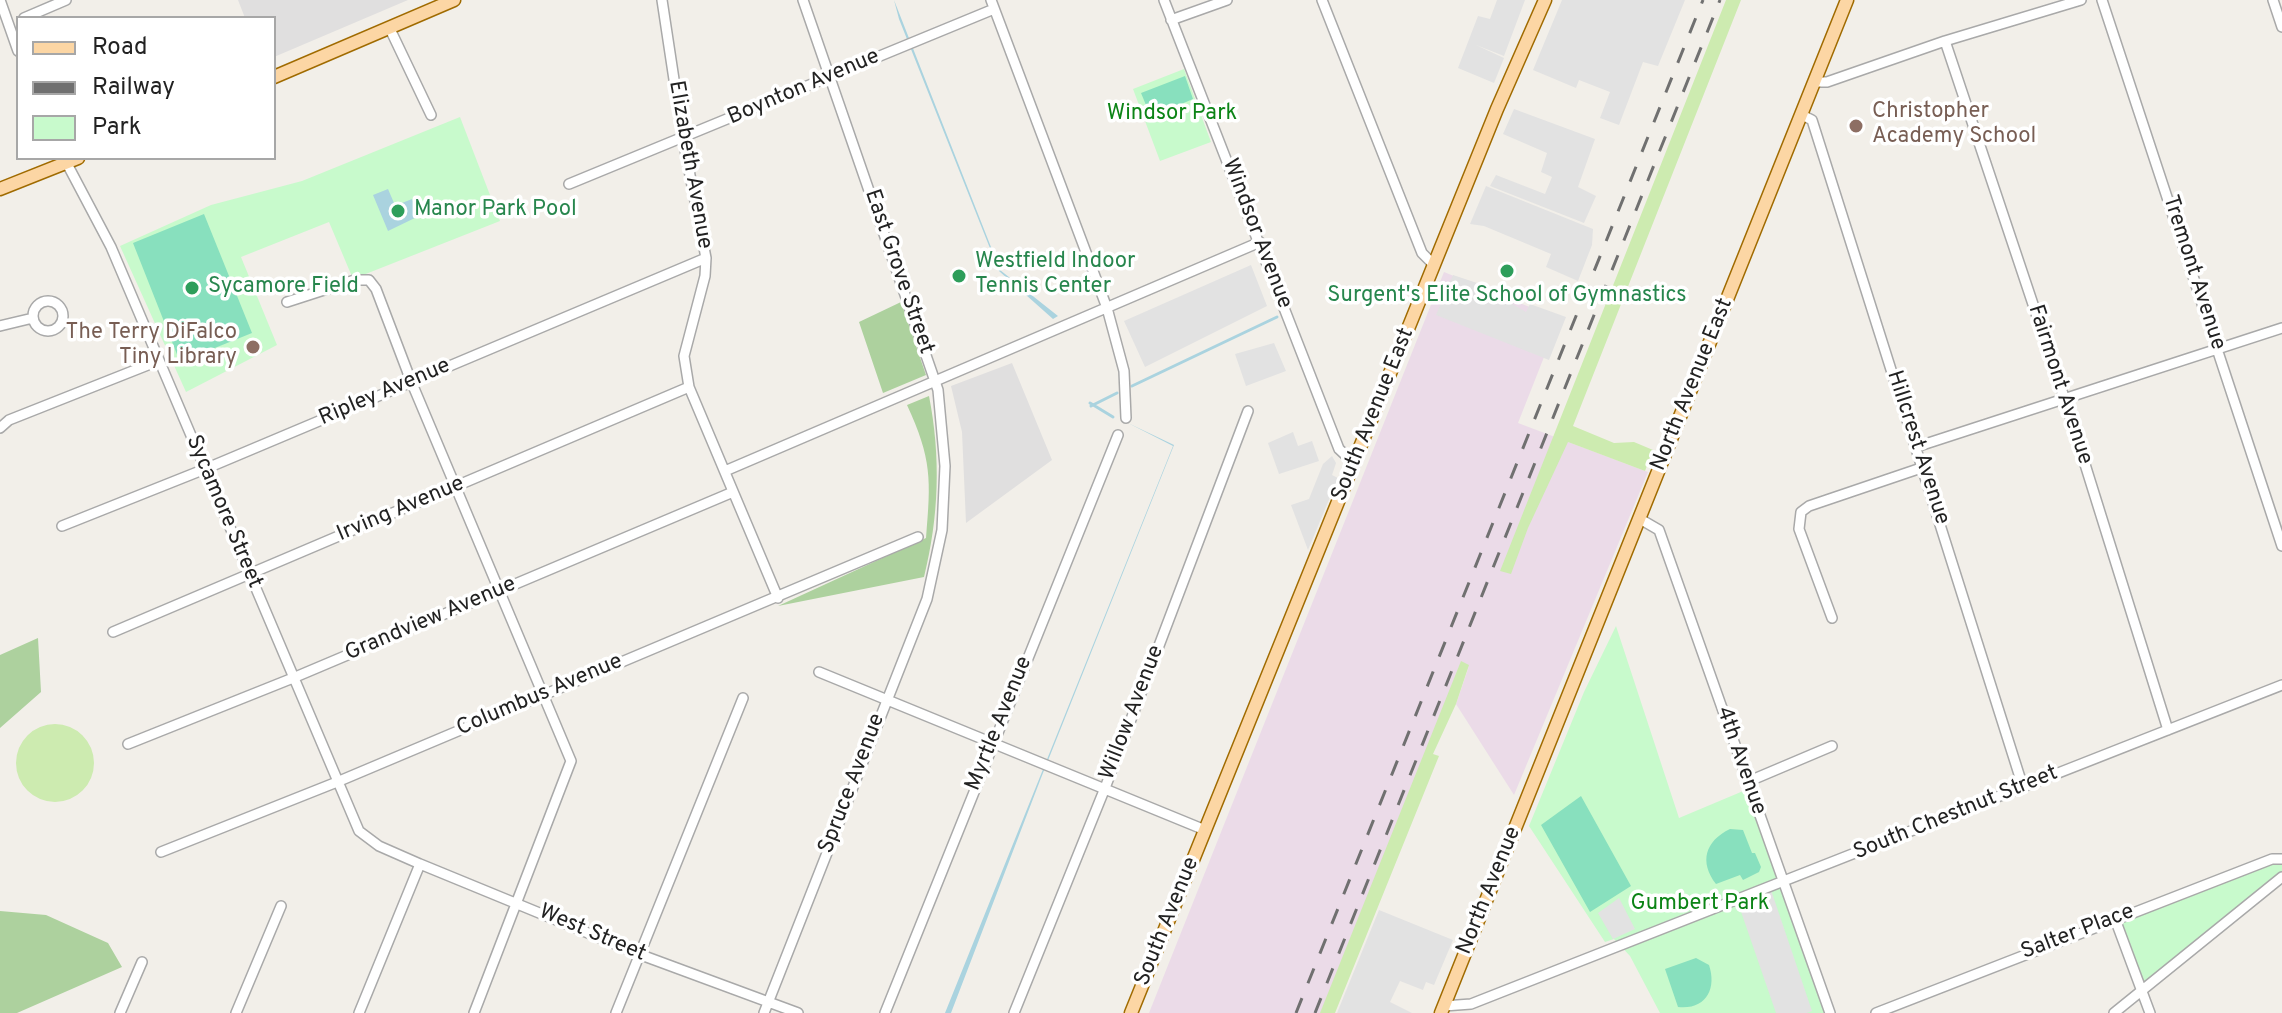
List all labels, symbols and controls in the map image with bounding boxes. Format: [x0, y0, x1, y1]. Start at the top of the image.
legend [16, 16, 276, 160]
text: Road [92, 33, 148, 63]
street label: Boynton Avenue [724, 44, 884, 132]
text: Railway [92, 73, 175, 103]
street label: Elizabeth Avenue [661, 79, 717, 251]
place label: Christopher Academy School [1872, 100, 2036, 152]
park label: Windsor Park [1107, 102, 1237, 128]
text: Park [92, 113, 142, 143]
marker: Christopher Academy School [1847, 117, 1865, 135]
street label: Windsor Avenue [1215, 155, 1297, 313]
street label: East Grove Street [857, 186, 939, 358]
street label: Tremont Avenue [2156, 192, 2230, 354]
place label: Manor Park Pool [414, 198, 577, 224]
marker: Manor Park Pool [389, 202, 407, 220]
place label: Westfield Indoor Tennis Center [975, 250, 1136, 302]
marker: Surgent's Elite School of Gymnastics [1498, 262, 1516, 280]
marker: Westfield Indoor Tennis Center [950, 267, 968, 285]
place label: Sycamore Field [208, 275, 359, 301]
marker: Sycamore Field [183, 279, 201, 297]
place label: Surgent's Elite School of Gymnastics [1327, 284, 1687, 310]
street label: North Avenue East [1646, 295, 1740, 475]
street label: Fairmont Avenue [2021, 302, 2097, 468]
place label: The Terry DiFalco Tiny Library [66, 321, 237, 372]
street label: South Avenue East [1327, 324, 1421, 506]
marker: The Terry DiFalco Tiny Library [244, 338, 262, 356]
street label: Ripley Avenue [315, 353, 455, 433]
street label: Hillcrest Avenue [1880, 368, 1954, 528]
street label: Sycamore Street [179, 432, 267, 592]
street label: Irving Avenue [333, 471, 469, 549]
street label: Grandview Avenue [342, 572, 520, 668]
street label: Willow Avenue [1095, 642, 1171, 784]
street label: Columbus Avenue [453, 649, 627, 743]
street label: Myrtle Avenue [961, 653, 1039, 795]
street label: 4th Avenue [1709, 703, 1771, 819]
street label: Spruce Avenue [814, 710, 892, 858]
street label: South Chestnut Street [1850, 761, 2062, 867]
street label: North Avenue [1452, 823, 1528, 959]
street label: South Avenue [1130, 854, 1206, 990]
park label: Gumbert Park [1631, 892, 1769, 918]
street label: Salter Place [2018, 899, 2138, 967]
street label: West Street [534, 900, 650, 968]

